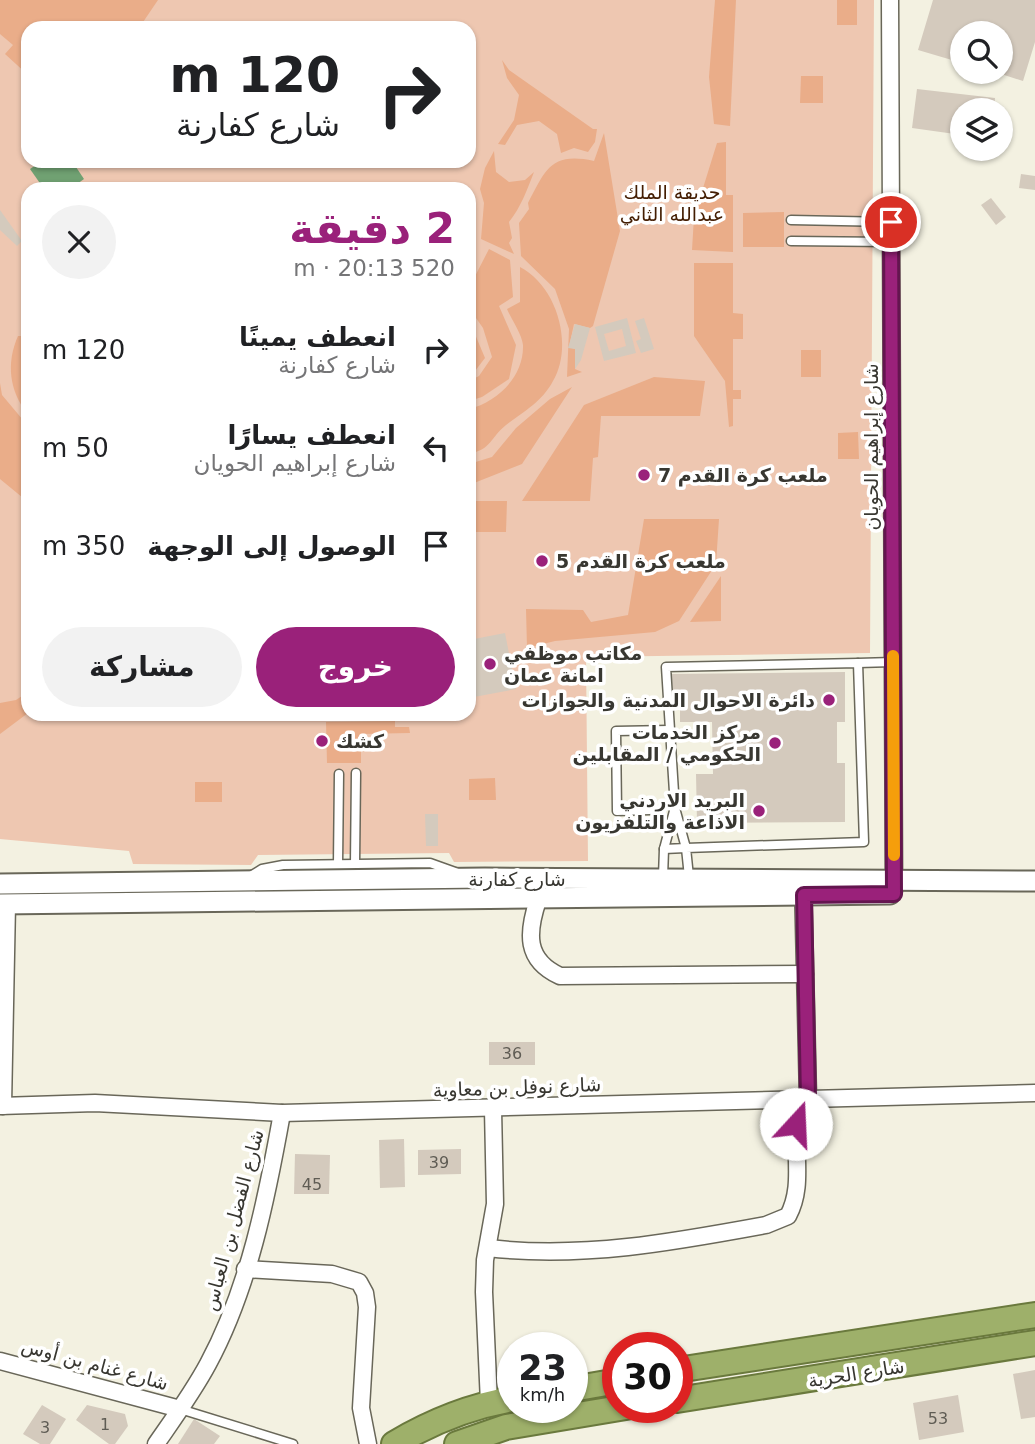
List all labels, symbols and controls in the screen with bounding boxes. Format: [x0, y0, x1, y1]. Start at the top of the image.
map controls [950, 21, 1013, 161]
button: search [950, 21, 1013, 84]
text: 120 m [170, 47, 340, 104]
icon: right [364, 49, 455, 140]
button: layers [950, 98, 1013, 161]
text: شارع كفارنة [176, 106, 340, 144]
park label: حديقة الملك عبدالله الثاني [620, 181, 724, 226]
pin [861, 192, 921, 252]
icon: arrive [872, 203, 910, 241]
text: 2 دقيقة [289, 204, 455, 253]
button: close [42, 205, 116, 279]
text: 520 m · 20:13 [293, 255, 455, 281]
text: انعطف يمينًا [239, 322, 396, 352]
icon: right [417, 331, 455, 369]
text: 120 m [42, 335, 125, 365]
text: شارع كفارنة [278, 352, 396, 378]
street label: شارع إبراهيم الحويان [860, 363, 884, 531]
text: انعطف يسارًا [227, 420, 396, 450]
icon: left [417, 429, 455, 467]
text: 50 m [42, 433, 109, 463]
text: شارع إبراهيم الحويان [194, 450, 396, 476]
place label: ملعب كرة القدم 7 [658, 464, 828, 487]
marker: ملعب كرة القدم 7 [636, 467, 652, 483]
icon: arrive [417, 527, 455, 565]
text: 350 m [42, 531, 125, 561]
text: الوصول إلى الوجهة [147, 531, 396, 561]
place label: ملعب كرة القدم 5 [556, 550, 726, 573]
marker: ملعب كرة القدم 5 [534, 553, 550, 569]
button: مشاركة [42, 627, 242, 707]
button: خروج [256, 627, 455, 707]
place label: مكاتب موظفي امانة عمان [504, 642, 642, 686]
marker: مكاتب موظفي امانة عمان [482, 656, 498, 672]
place label: دائرة الاحوال المدنية والجوازات [522, 689, 815, 712]
marker: دائرة الاحوال المدنية والجوازات [821, 692, 837, 708]
place label: مركز الخدمات الحكومي / المقابلين [573, 721, 761, 766]
place label: كشك [336, 730, 385, 752]
marker: كشك [314, 733, 330, 749]
marker: مركز الخدمات الحكومي / المقابلين [767, 735, 783, 751]
place label: البريد الاردني الاذاعة والتلفزيون [575, 789, 745, 834]
marker: البريد الاردني الاذاعة والتلفزيون [751, 803, 767, 819]
street label: شارع كفارنة [468, 868, 566, 891]
house number: 36 [502, 1044, 522, 1063]
street label: شارع نوفل بن معاوية [432, 1073, 602, 1102]
position arrow [759, 1087, 833, 1161]
street label: شارع الفضل بن العباس [198, 1127, 269, 1313]
house number: 39 [429, 1153, 449, 1172]
house number: 45 [302, 1175, 322, 1194]
speed limit sign: 30 [602, 1332, 693, 1423]
street label: شارع غنام بن أوس [19, 1333, 171, 1395]
text: 23 [518, 1348, 567, 1388]
street label: شارع الحرية [806, 1355, 906, 1392]
text: km/h [520, 1384, 565, 1405]
house number: 53 [928, 1409, 948, 1428]
house number: 1 [100, 1415, 110, 1434]
house number: 3 [40, 1418, 50, 1437]

